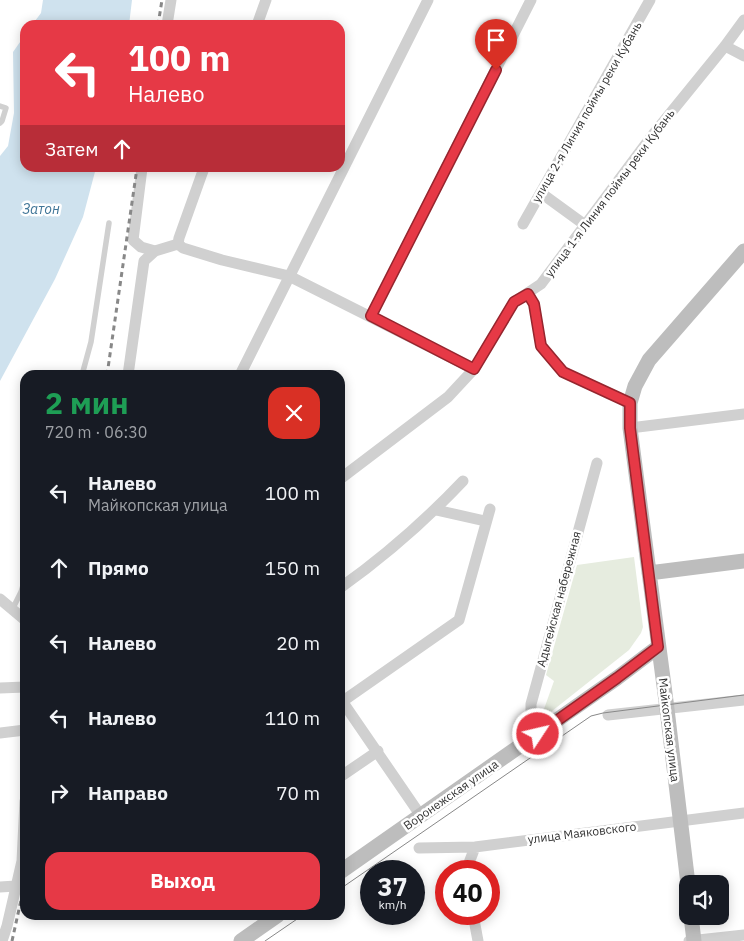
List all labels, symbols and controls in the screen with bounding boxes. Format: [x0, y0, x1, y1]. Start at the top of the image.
pin [475, 19, 517, 70]
street label: улица 2-я Линия поймы реки Кубань [528, 19, 645, 205]
icon: arrive [482, 26, 510, 54]
text: 100 m [128, 35, 231, 81]
icon: left [45, 40, 110, 105]
text: Налево [128, 79, 205, 108]
street label: улица 1-я Линия поймы реки Кубань [541, 106, 678, 280]
icon: ahead [108, 135, 136, 163]
text: Затем [45, 137, 98, 161]
water label: Затон [22, 200, 60, 218]
text: 2 мин [45, 383, 129, 422]
button: close [268, 387, 320, 439]
text: 720 m · 06:30 [45, 422, 147, 442]
text: Налево [88, 471, 157, 495]
icon: left [45, 479, 73, 507]
text: 100 m [265, 481, 320, 505]
text: Майкопская улица [88, 495, 228, 515]
street label: Адыгейская набережная [533, 529, 584, 668]
icon: ahead [45, 554, 73, 582]
text: Прямо [88, 556, 149, 580]
text: 150 m [265, 556, 320, 580]
icon: left [45, 629, 73, 657]
text: Налево [88, 631, 157, 655]
text: 20 m [276, 631, 320, 655]
street label: Майкопская улица [656, 677, 683, 783]
icon: left [45, 704, 73, 732]
text: Налево [88, 706, 157, 730]
text: 110 m [265, 706, 320, 730]
position arrow [511, 707, 563, 759]
street label: Воронежская улица [400, 756, 501, 833]
icon: right [45, 779, 73, 807]
text: Направо [88, 781, 168, 805]
text: 70 m [276, 781, 320, 805]
street label: улица Маяковского [527, 818, 637, 847]
button: Выход [45, 852, 320, 910]
speed limit sign: 40 [435, 860, 500, 925]
text: 37 [377, 870, 408, 903]
map controls [679, 875, 729, 925]
button: sound [679, 875, 729, 925]
text: km/h [378, 897, 407, 912]

